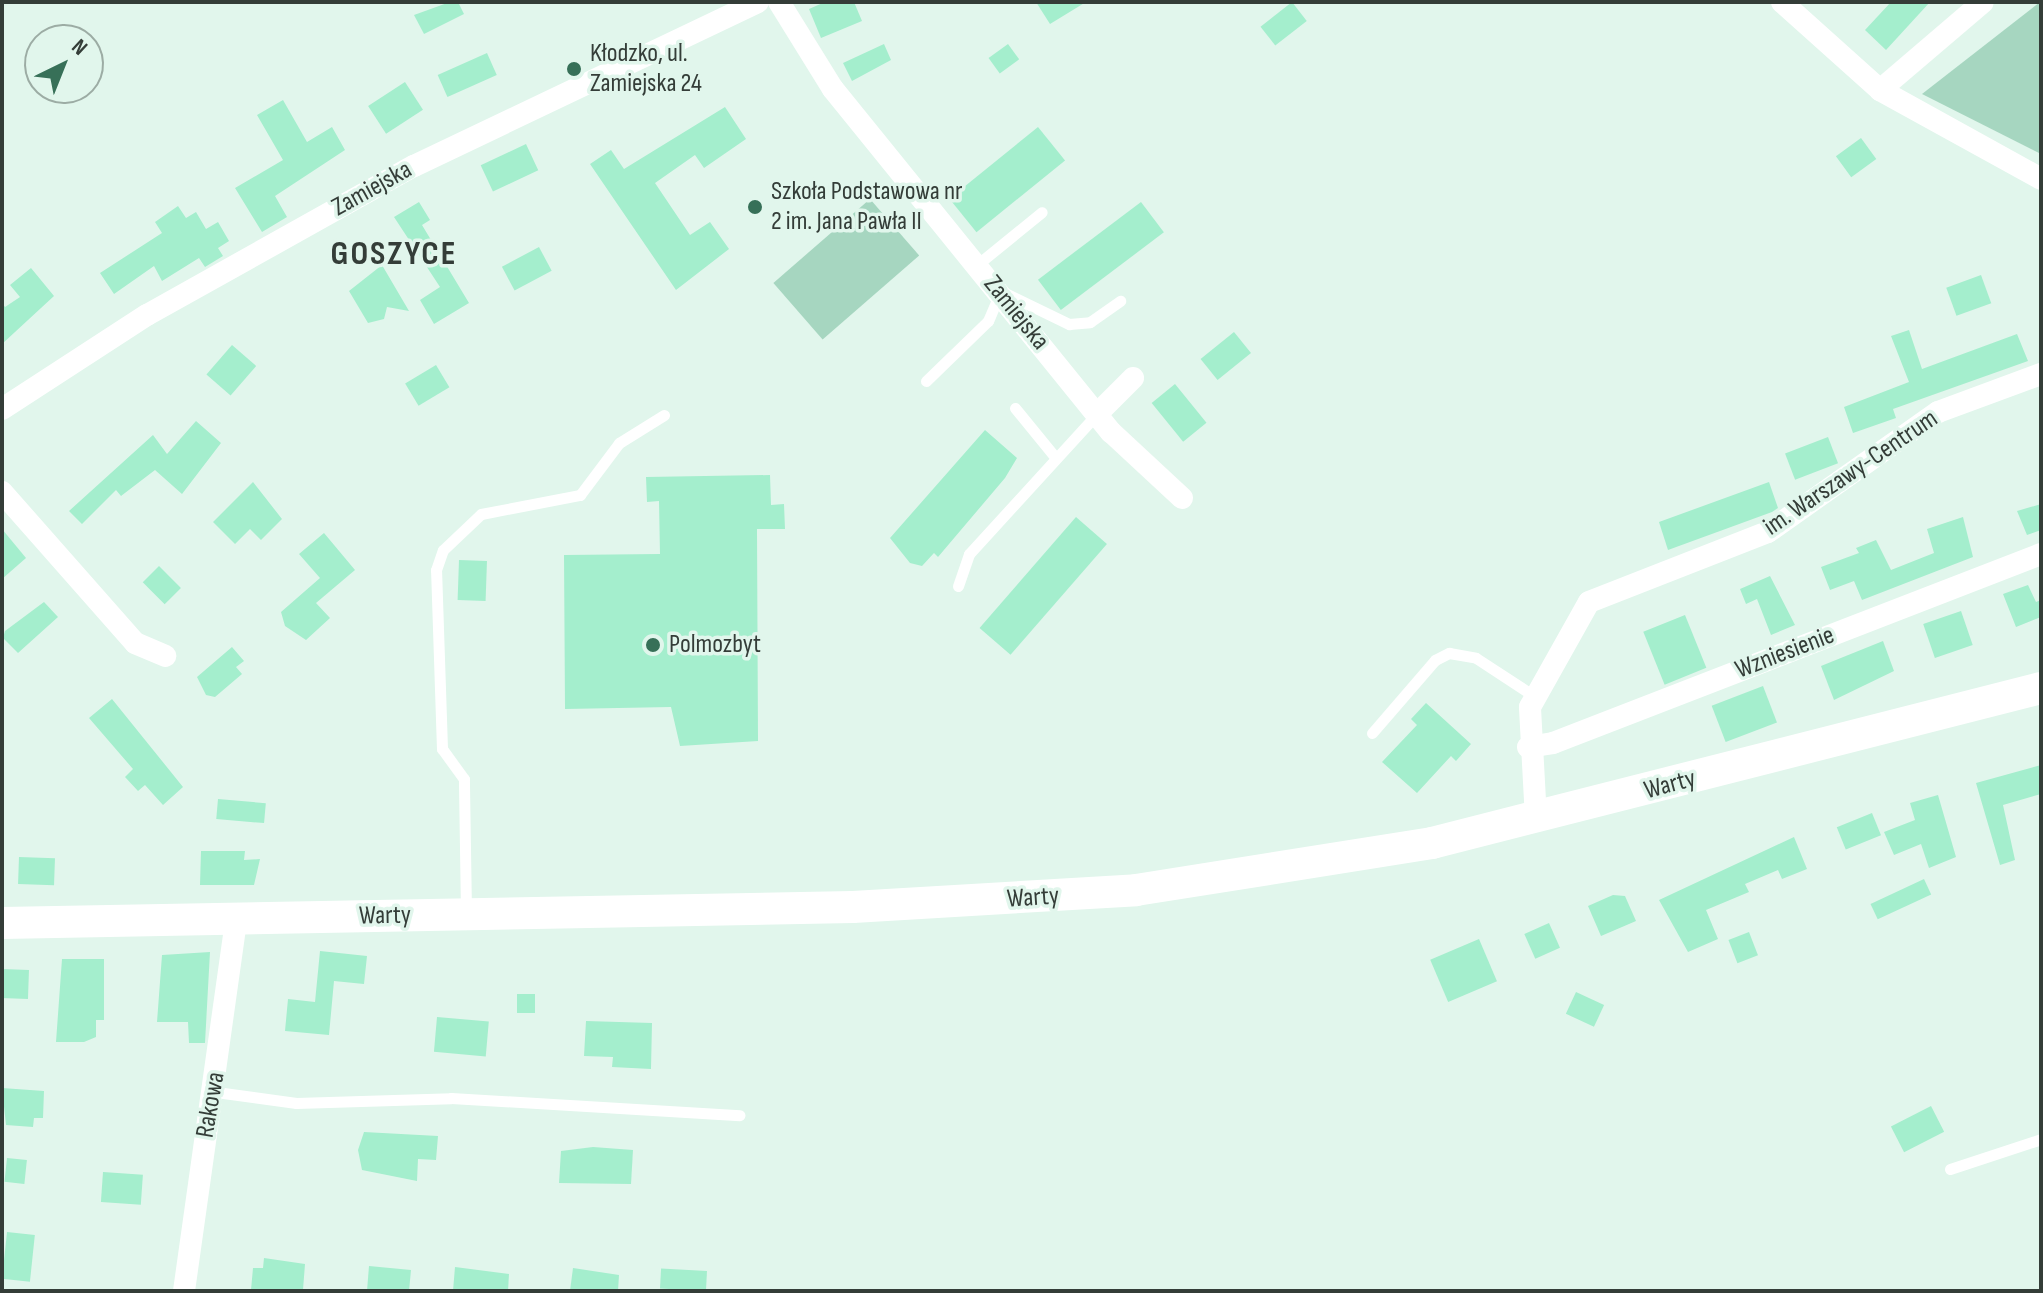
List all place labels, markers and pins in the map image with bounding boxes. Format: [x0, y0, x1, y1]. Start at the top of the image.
place label: Kłodzko, ul. Zamiejska 24 [590, 38, 702, 100]
marker: Kłodzko, ul. Zamiejska 24 [565, 60, 583, 78]
place label: Szkoła Podstawowa nr 2 im. Jana Pawła II [771, 176, 962, 238]
marker: Szkoła Podstawowa nr 2 im. Jana Pawła II [746, 198, 764, 216]
place label: Polmozbyt [669, 629, 761, 661]
marker: Polmozbyt [644, 636, 662, 654]

